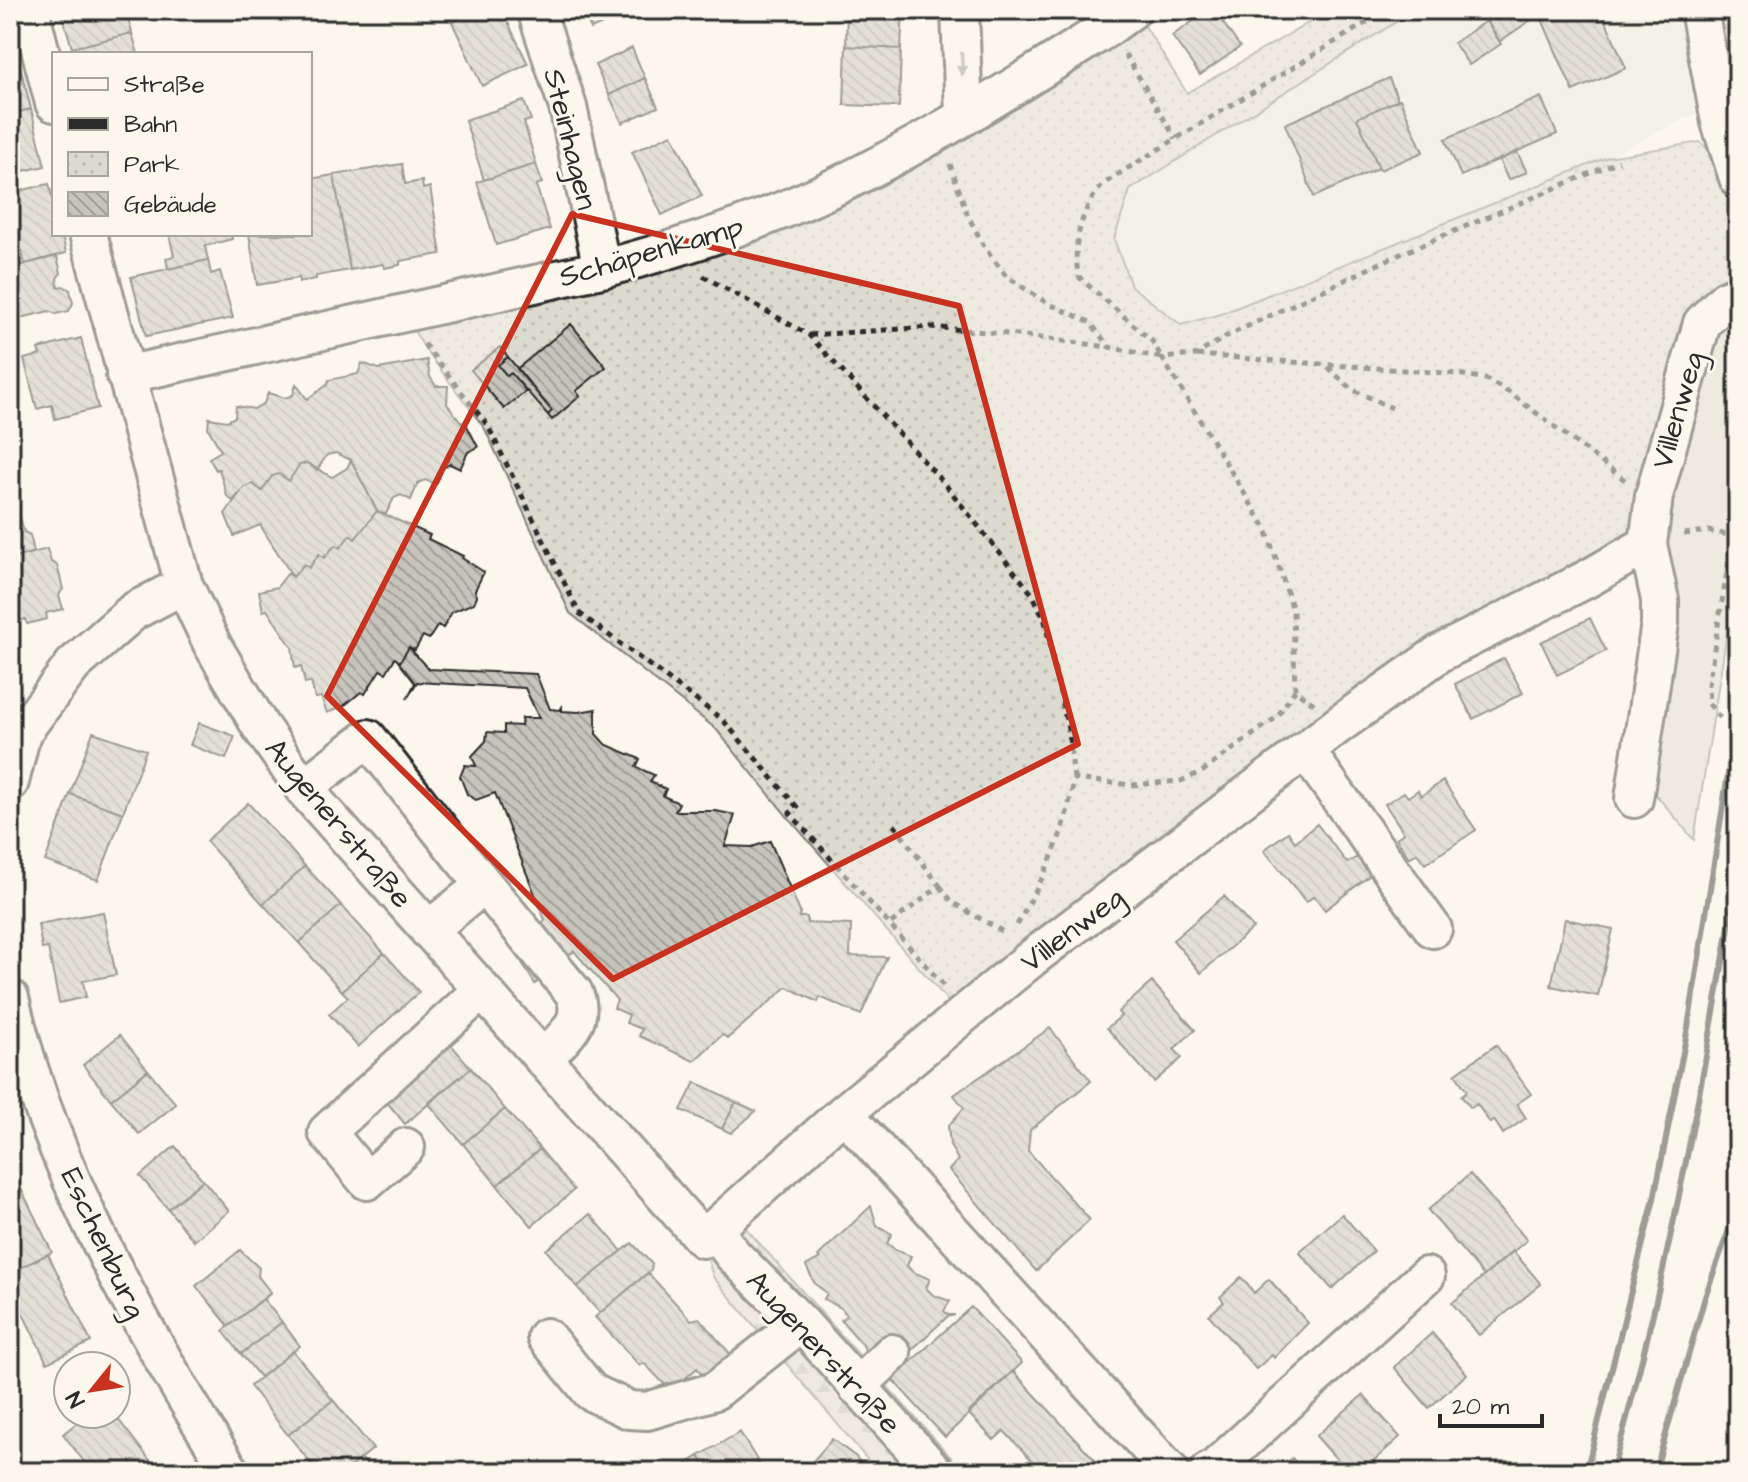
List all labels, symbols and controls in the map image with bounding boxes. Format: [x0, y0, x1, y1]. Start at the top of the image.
legend [52, 52, 312, 236]
one-way arrow [956, 52, 969, 77]
street label: Steinhagen [531, 64, 608, 214]
text: Straße [124, 68, 205, 102]
text: Bahn [124, 108, 177, 142]
text: Park [124, 148, 180, 182]
text: Gebäude [124, 188, 217, 222]
street label: Schäpenkamp [554, 206, 748, 298]
street label: Villenweg [1641, 347, 1716, 474]
street label: Augenerstraße [254, 730, 422, 918]
street label: Villenweg [1012, 877, 1134, 983]
street label: Eschenburg [49, 1161, 156, 1326]
street label: Augenerstraße [735, 1261, 910, 1445]
north arrow [52, 1350, 132, 1430]
scale bar [1440, 1378, 1542, 1428]
text: N [59, 1385, 93, 1413]
text: 20 m [1452, 1390, 1509, 1424]

